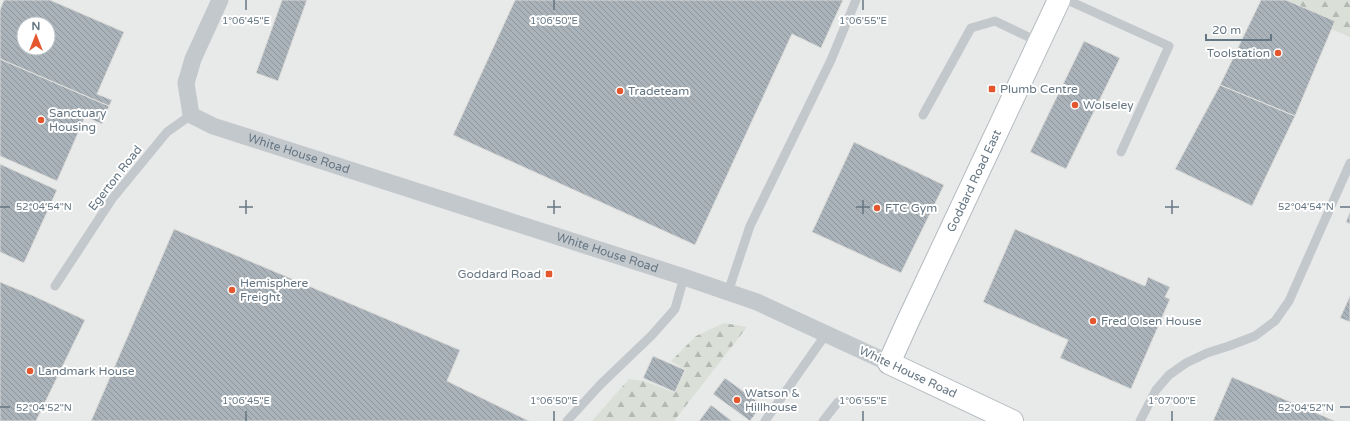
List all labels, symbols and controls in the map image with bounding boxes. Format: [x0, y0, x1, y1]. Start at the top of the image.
text: 1°06'45"E [222, 15, 270, 27]
text: 1°06'50"E [530, 15, 578, 27]
text: 1°06'55"E [839, 15, 887, 27]
north arrow [16, 16, 56, 56]
scale bar [1206, 16, 1271, 42]
text: N [32, 20, 40, 33]
text: 20 m [1212, 23, 1241, 37]
place label: Toolstation [1207, 46, 1270, 60]
marker: Toolstation [1273, 48, 1283, 58]
place label: Plumb Centre [1000, 82, 1078, 96]
place label: Tradeteam [628, 84, 689, 98]
marker: Plumb Centre [987, 84, 997, 94]
marker: Tradeteam [615, 86, 625, 96]
place label: Wolseley [1083, 98, 1134, 112]
marker: Wolseley [1070, 100, 1080, 110]
place label: Sanctuary Housing [49, 106, 107, 134]
marker: Sanctuary Housing [36, 115, 46, 125]
street label: Goddard Road East [944, 127, 1004, 234]
street label: White House Road [246, 131, 352, 176]
street label: Egerton Road [85, 143, 145, 213]
text: 52°04'54"N [16, 201, 72, 213]
place label: FTC Gym [885, 201, 937, 215]
text: 52°04'54"N [1278, 201, 1334, 213]
marker: FTC Gym [872, 203, 882, 213]
street label: White House Road [555, 230, 660, 275]
place label: Goddard Road [457, 267, 541, 281]
marker: Goddard Road [544, 269, 554, 279]
place label: Hemisphere Freight [240, 276, 309, 304]
marker: Hemisphere Freight [227, 285, 237, 295]
place label: Fred Olsen House [1101, 314, 1202, 328]
marker: Fred Olsen House [1088, 316, 1098, 326]
street label: White House Road [857, 343, 959, 401]
place label: Landmark House [38, 364, 135, 378]
marker: Landmark House [25, 366, 35, 376]
place label: Watson & Hillhouse [745, 386, 800, 414]
text: 1°06'45"E [222, 395, 270, 407]
text: 1°06'50"E [530, 395, 578, 407]
marker: Watson & Hillhouse [732, 395, 742, 405]
text: 1°06'55"E [839, 395, 887, 407]
text: 1°07'00"E [1148, 395, 1196, 407]
text: 52°04'52"N [16, 402, 72, 414]
text: 52°04'52"N [1278, 402, 1334, 414]

